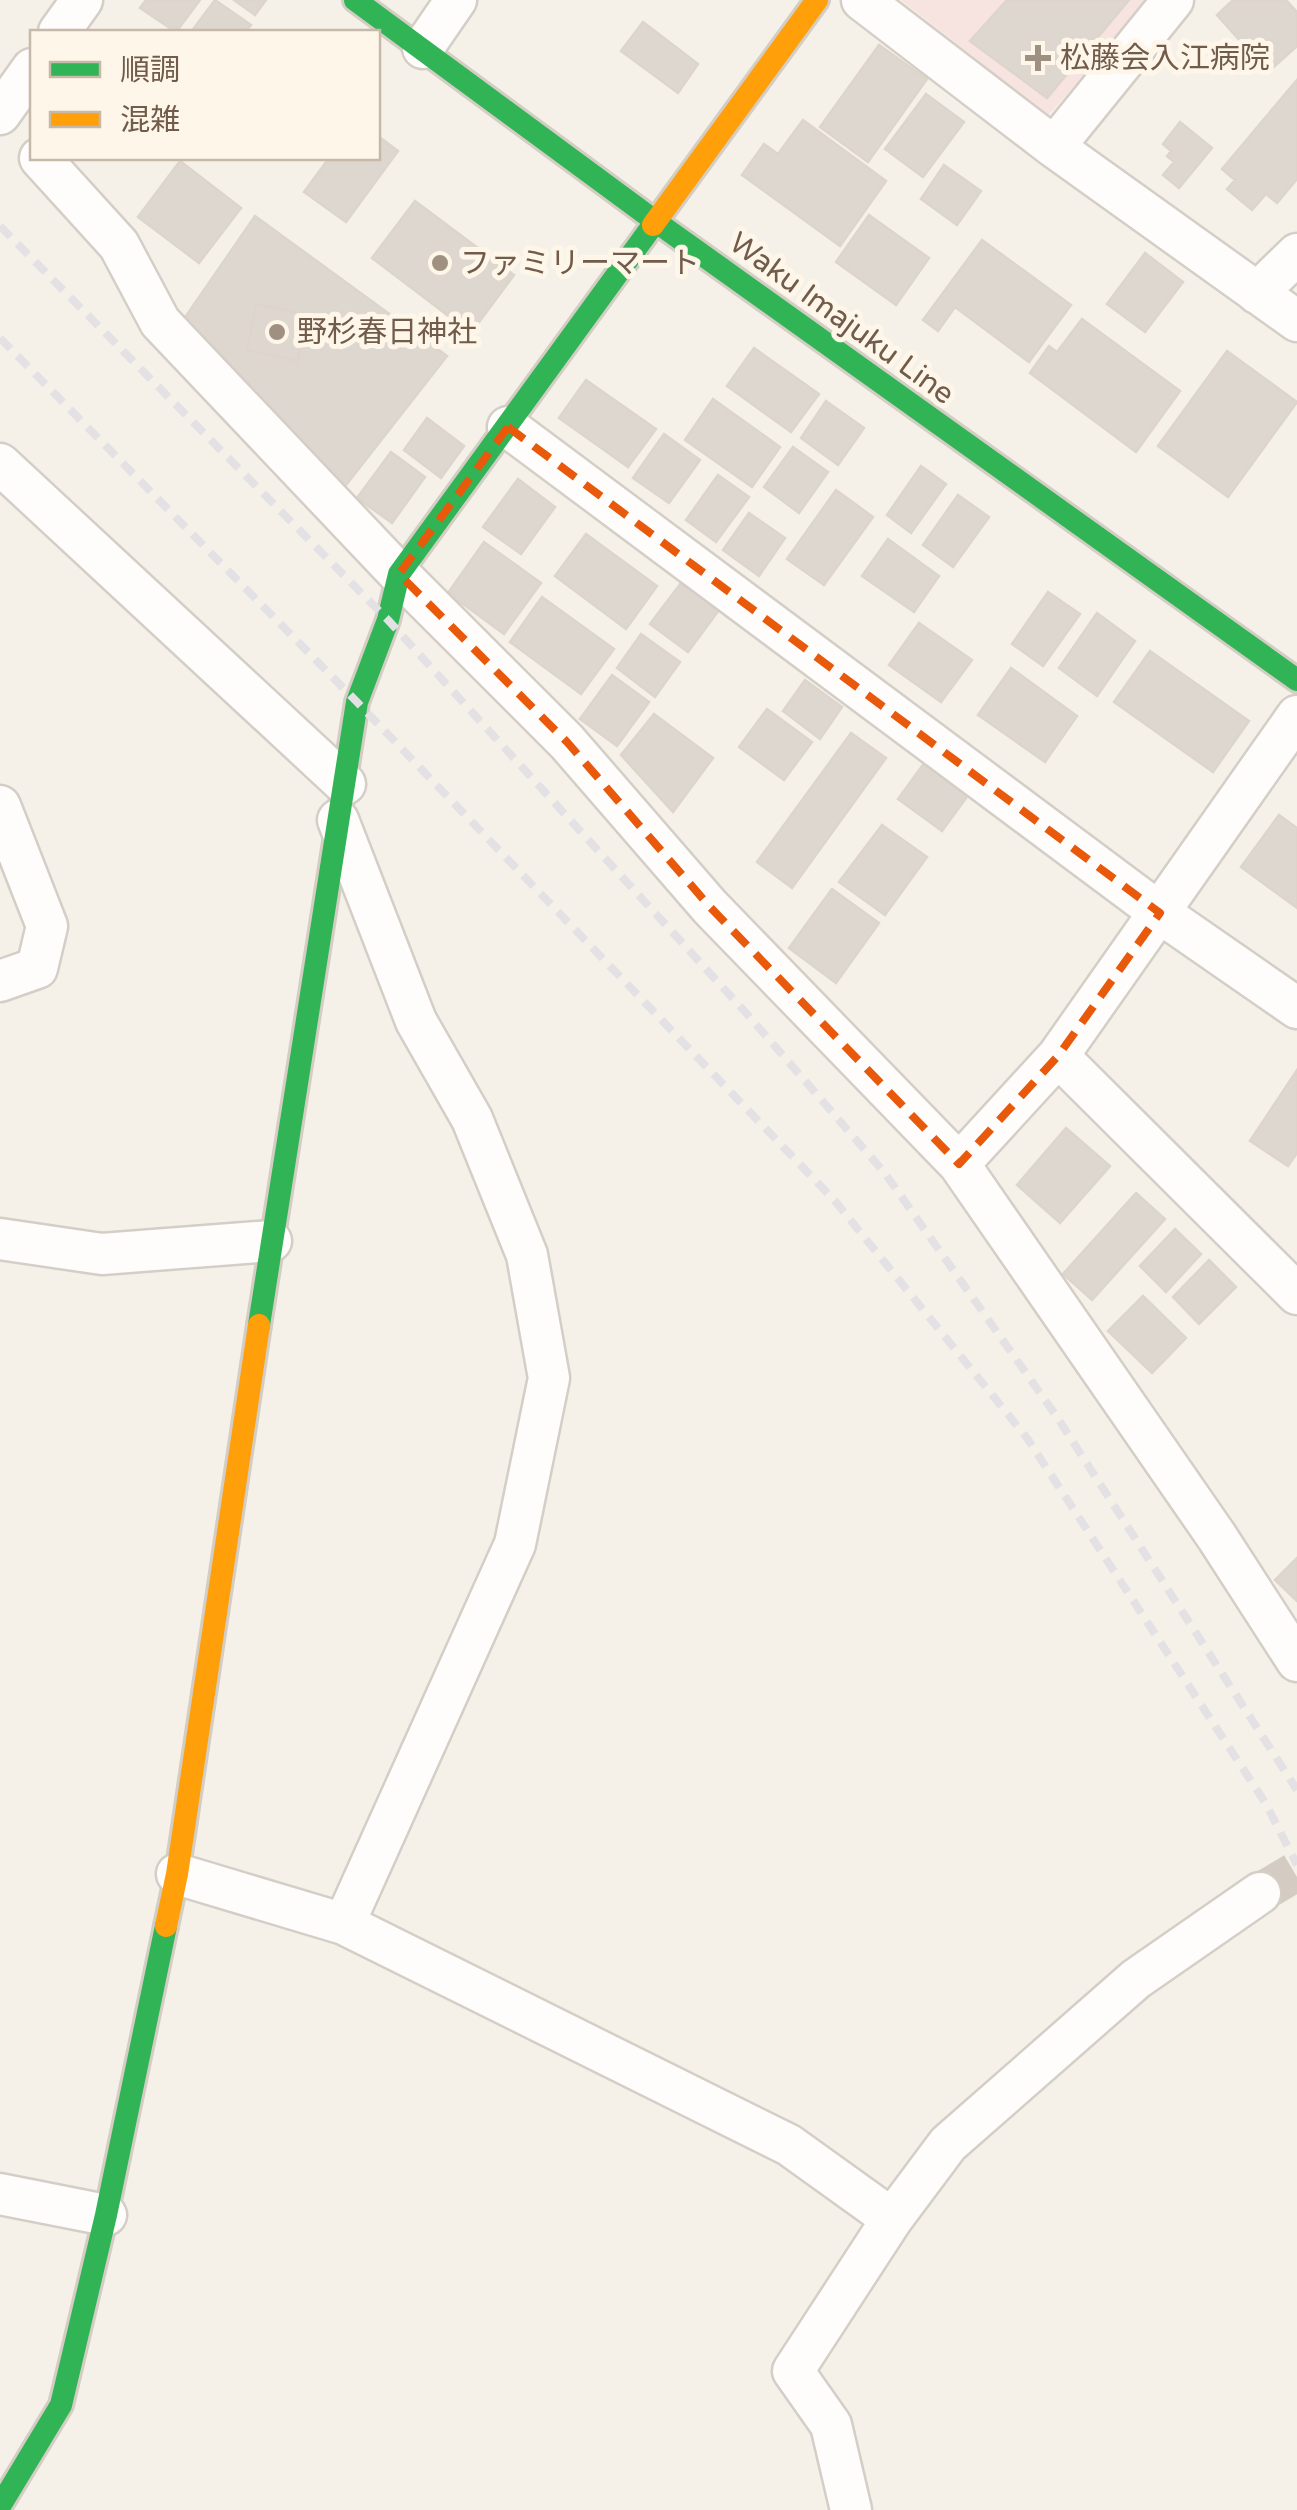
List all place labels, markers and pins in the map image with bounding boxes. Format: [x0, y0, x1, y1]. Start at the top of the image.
place label: 松藤会入江病院 [1060, 40, 1270, 77]
marker: 松藤会入江病院 [1025, 45, 1051, 71]
place label: ファミリーマート [460, 245, 700, 282]
marker: ファミリーマート [429, 252, 451, 274]
place label: 野杉春日神社 [297, 314, 477, 351]
marker: 野杉春日神社 [266, 321, 288, 343]

